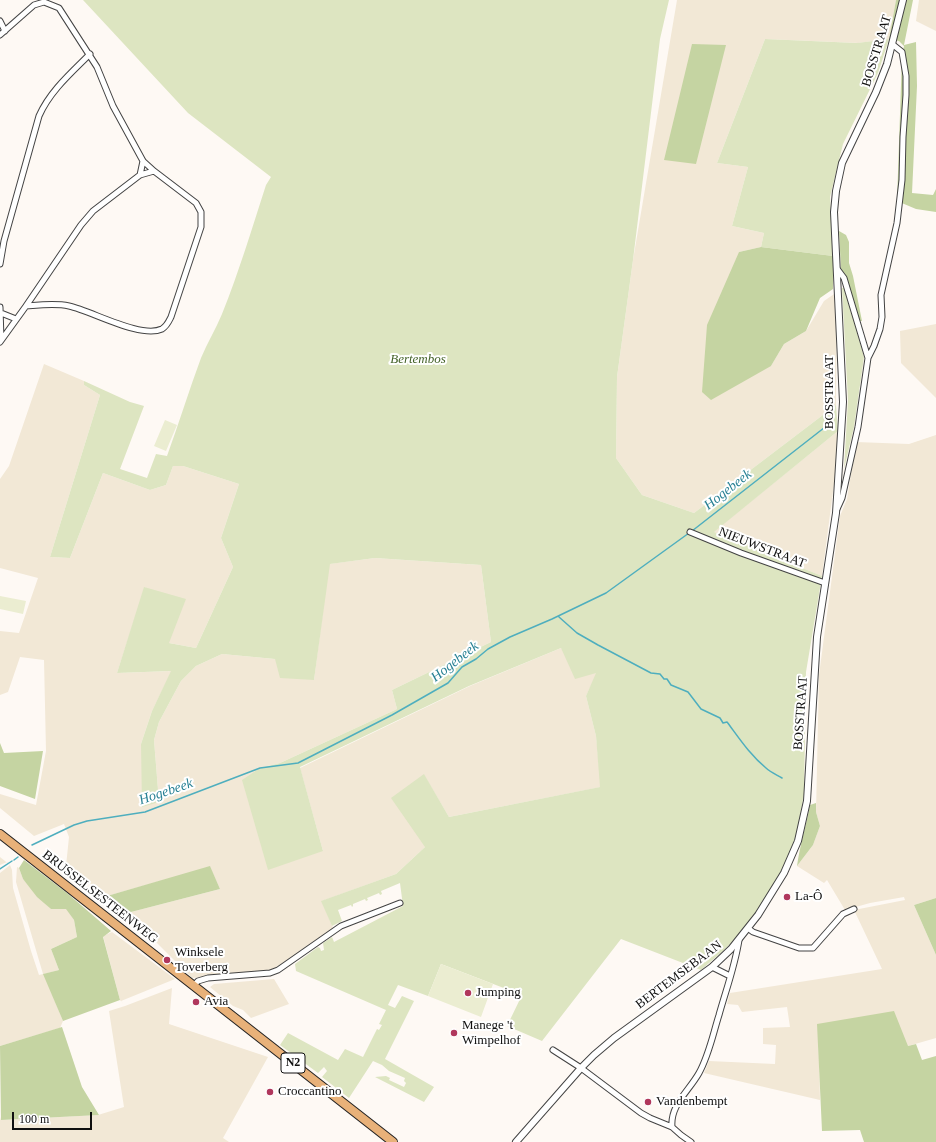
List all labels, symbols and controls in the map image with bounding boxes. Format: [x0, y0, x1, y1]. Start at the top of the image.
street label: BOSSTRAAT [859, 13, 895, 89]
park label: Bertembos [390, 352, 446, 368]
street label: BOSSTRAAT [822, 355, 838, 429]
water label: Hogebeek [701, 466, 755, 514]
street label: NIEUWSTRAAT [716, 524, 808, 572]
water label: Hogebeek [428, 638, 482, 686]
street label: BOSSTRAAT [791, 675, 811, 751]
water label: Hogebeek [137, 775, 195, 809]
street label: BRUSSELSESTEENWEG [39, 847, 161, 947]
place label: La-Ô [795, 889, 822, 905]
marker: La-Ô [782, 892, 792, 902]
street label: BERTEMSEBAAN [633, 937, 725, 1013]
place label: Winksele Toverberg [175, 945, 228, 976]
marker: Winksele Toverberg [162, 955, 172, 965]
place label: Jumping [476, 985, 521, 1001]
marker: Jumping [463, 988, 473, 998]
place label: Avia [204, 994, 228, 1010]
marker: Avia [191, 997, 201, 1007]
place label: Manege 't Wimpelhof [462, 1018, 521, 1049]
marker: Manege 't Wimpelhof [449, 1028, 459, 1038]
road number: N2 [281, 1053, 305, 1073]
place label: Croccantino [278, 1084, 342, 1100]
marker: Croccantino [265, 1087, 275, 1097]
place label: Vandenbempt [656, 1094, 727, 1110]
marker: Vandenbempt [643, 1097, 653, 1107]
scale bar [14, 1104, 94, 1130]
text: 100 m [19, 1112, 49, 1126]

